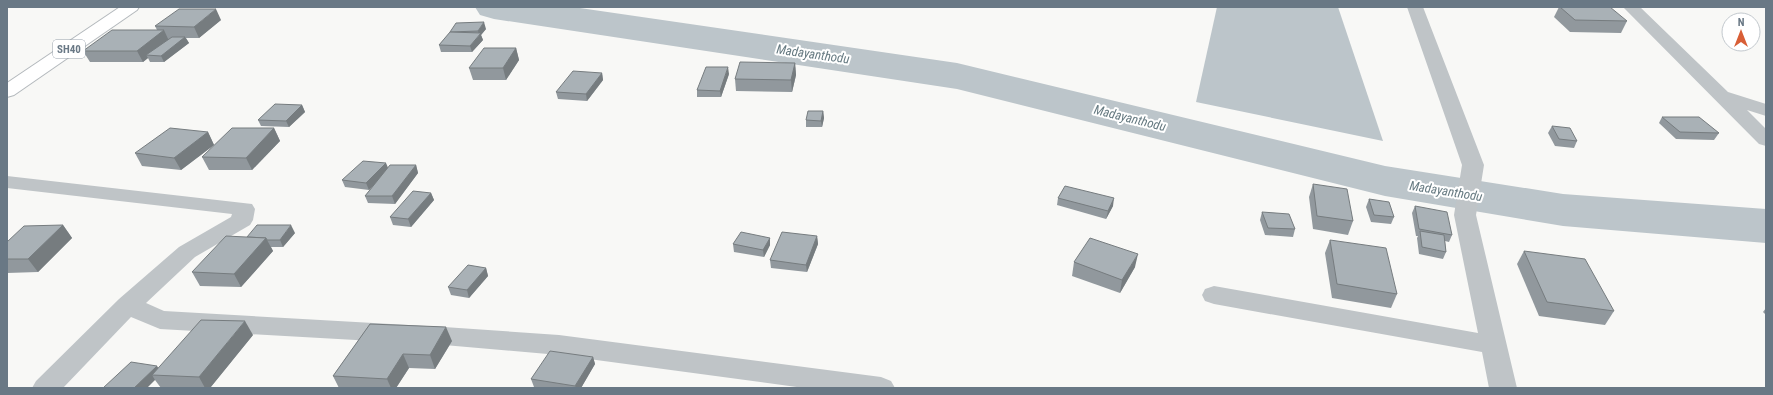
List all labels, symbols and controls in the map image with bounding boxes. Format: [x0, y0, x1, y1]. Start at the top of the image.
north arrow [1721, 12, 1761, 52]
text: N [1738, 16, 1745, 29]
road number: SH40 [53, 40, 85, 58]
water label: Madayanthodu [776, 41, 850, 67]
water label: Madayanthodu [1092, 102, 1168, 134]
water label: Madayanthodu [1408, 178, 1484, 204]

